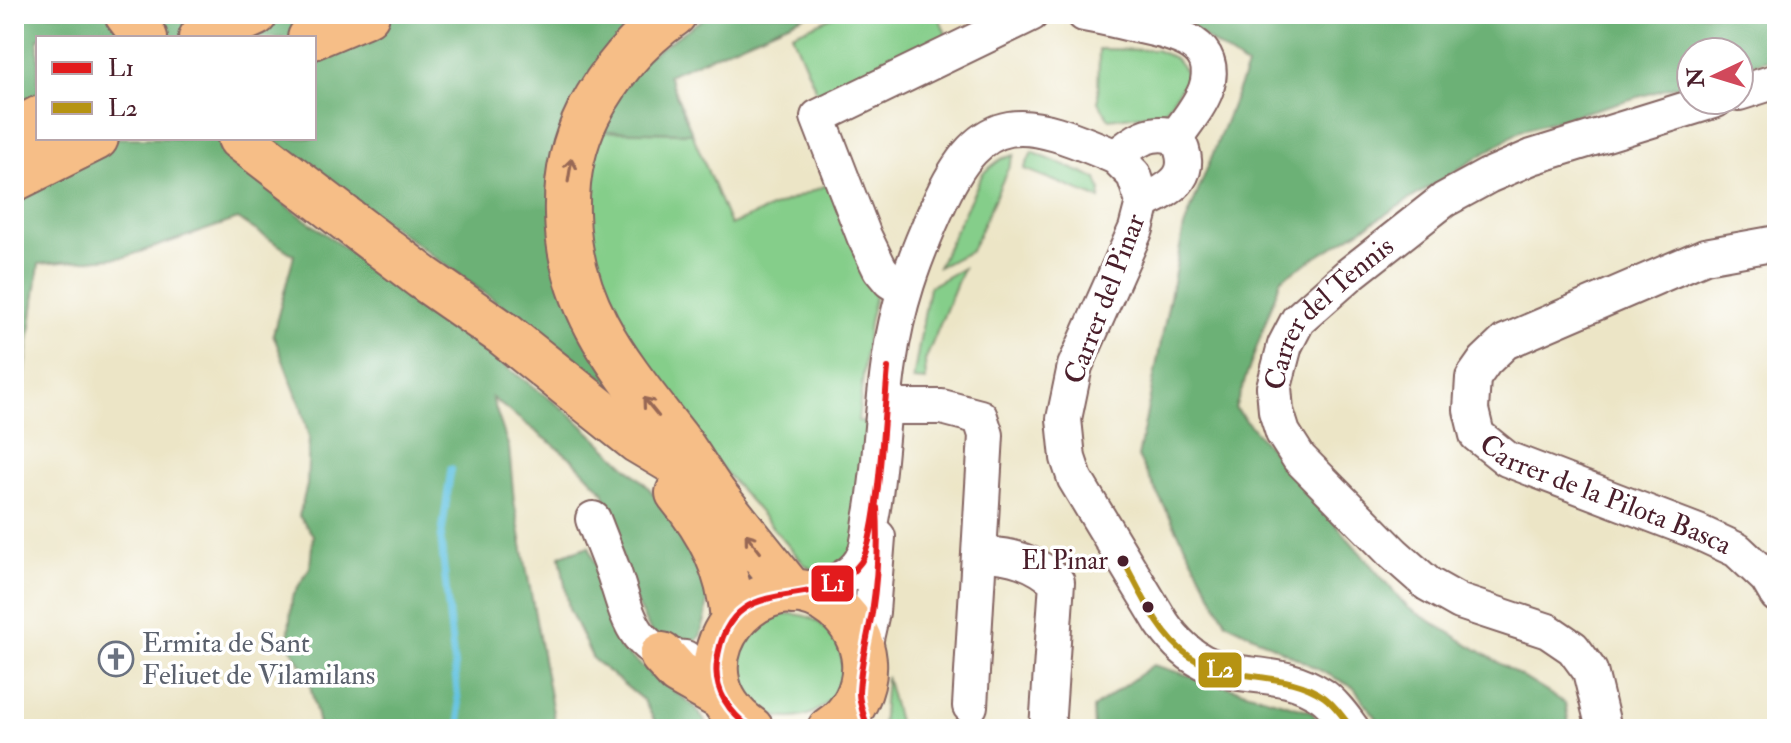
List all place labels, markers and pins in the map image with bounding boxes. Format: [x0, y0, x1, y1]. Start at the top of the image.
place label: El Pinar [1021, 545, 1108, 577]
marker: El Pinar [1115, 553, 1131, 569]
unlabelled marker [1140, 599, 1156, 615]
place label: Ermita de Sant Feliuet de Vilamilans [142, 626, 375, 693]
church icon: Ermita de Sant Feliuet de Vilamilans [97, 640, 135, 678]

